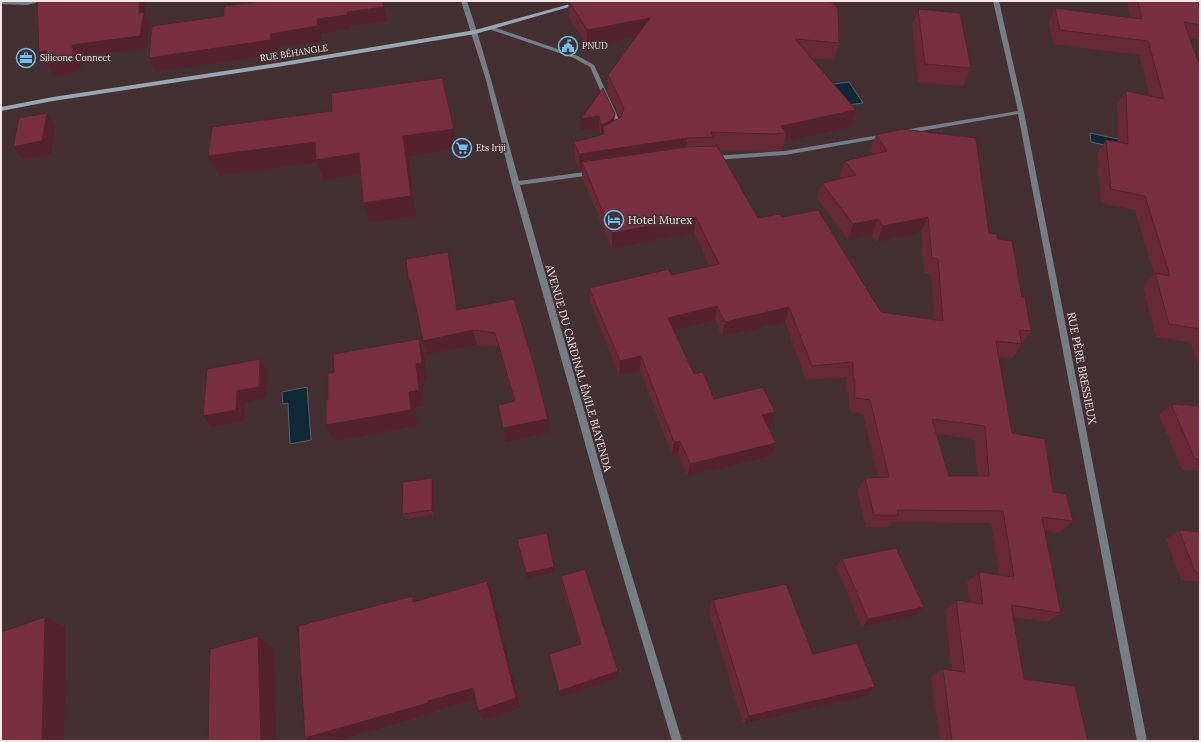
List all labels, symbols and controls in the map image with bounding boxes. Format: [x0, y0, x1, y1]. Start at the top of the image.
public building icon: PNUD [557, 35, 579, 57]
place label: PNUD [582, 40, 608, 51]
street label: RUE BÉHANGLE [259, 42, 329, 63]
office icon: Silicone Connect [15, 47, 37, 69]
place label: Silicone Connect [40, 52, 111, 63]
supermarket icon: Ets Iriji [451, 137, 473, 159]
place label: Ets Iriji [476, 142, 506, 153]
hotel icon: Hotel Murex [603, 209, 625, 231]
place label: Hotel Murex [628, 213, 692, 227]
street label: AVENUE DU CARDINAL ÉMILE BIAYENDA [542, 262, 616, 474]
street label: RUE PÈRE BRESSIEUX [1064, 311, 1100, 426]

